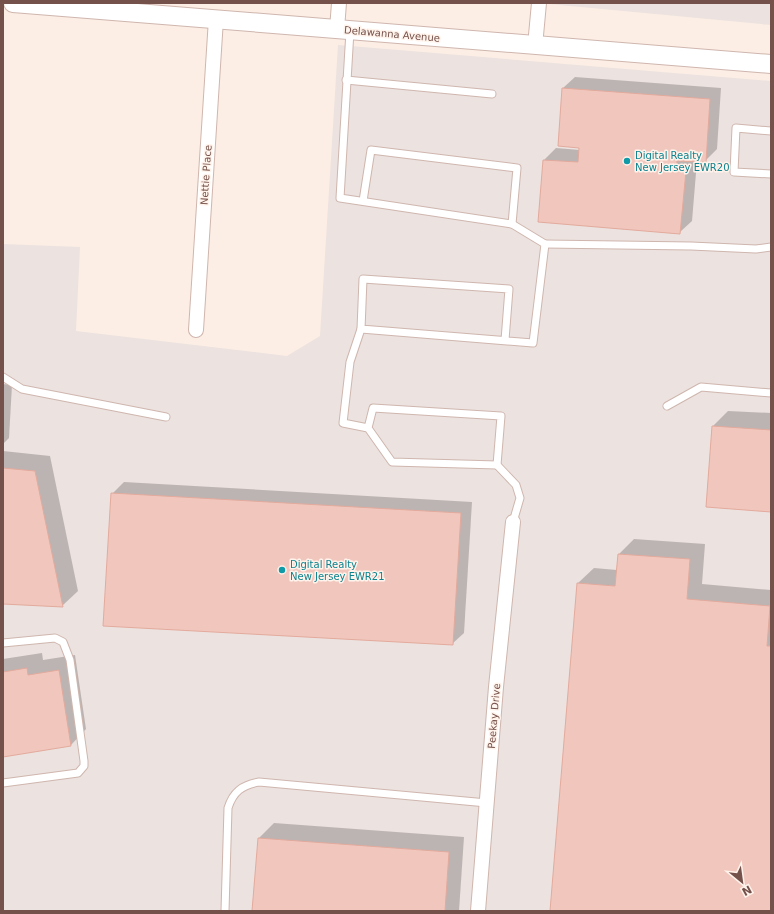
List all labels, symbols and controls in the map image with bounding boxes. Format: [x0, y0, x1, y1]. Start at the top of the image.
street label: Delawanna Avenue [344, 24, 440, 44]
street label: Nettie Place [198, 145, 214, 205]
place label: Digital Realty New Jersey EWR20 [635, 150, 730, 173]
marker: Digital Realty New Jersey EWR20 [622, 156, 632, 166]
place label: Digital Realty New Jersey EWR21 [290, 559, 385, 582]
marker: Digital Realty New Jersey EWR21 [277, 565, 287, 575]
street label: Peekay Drive [486, 683, 502, 749]
north arrow [722, 862, 762, 902]
text: N [739, 882, 754, 898]

